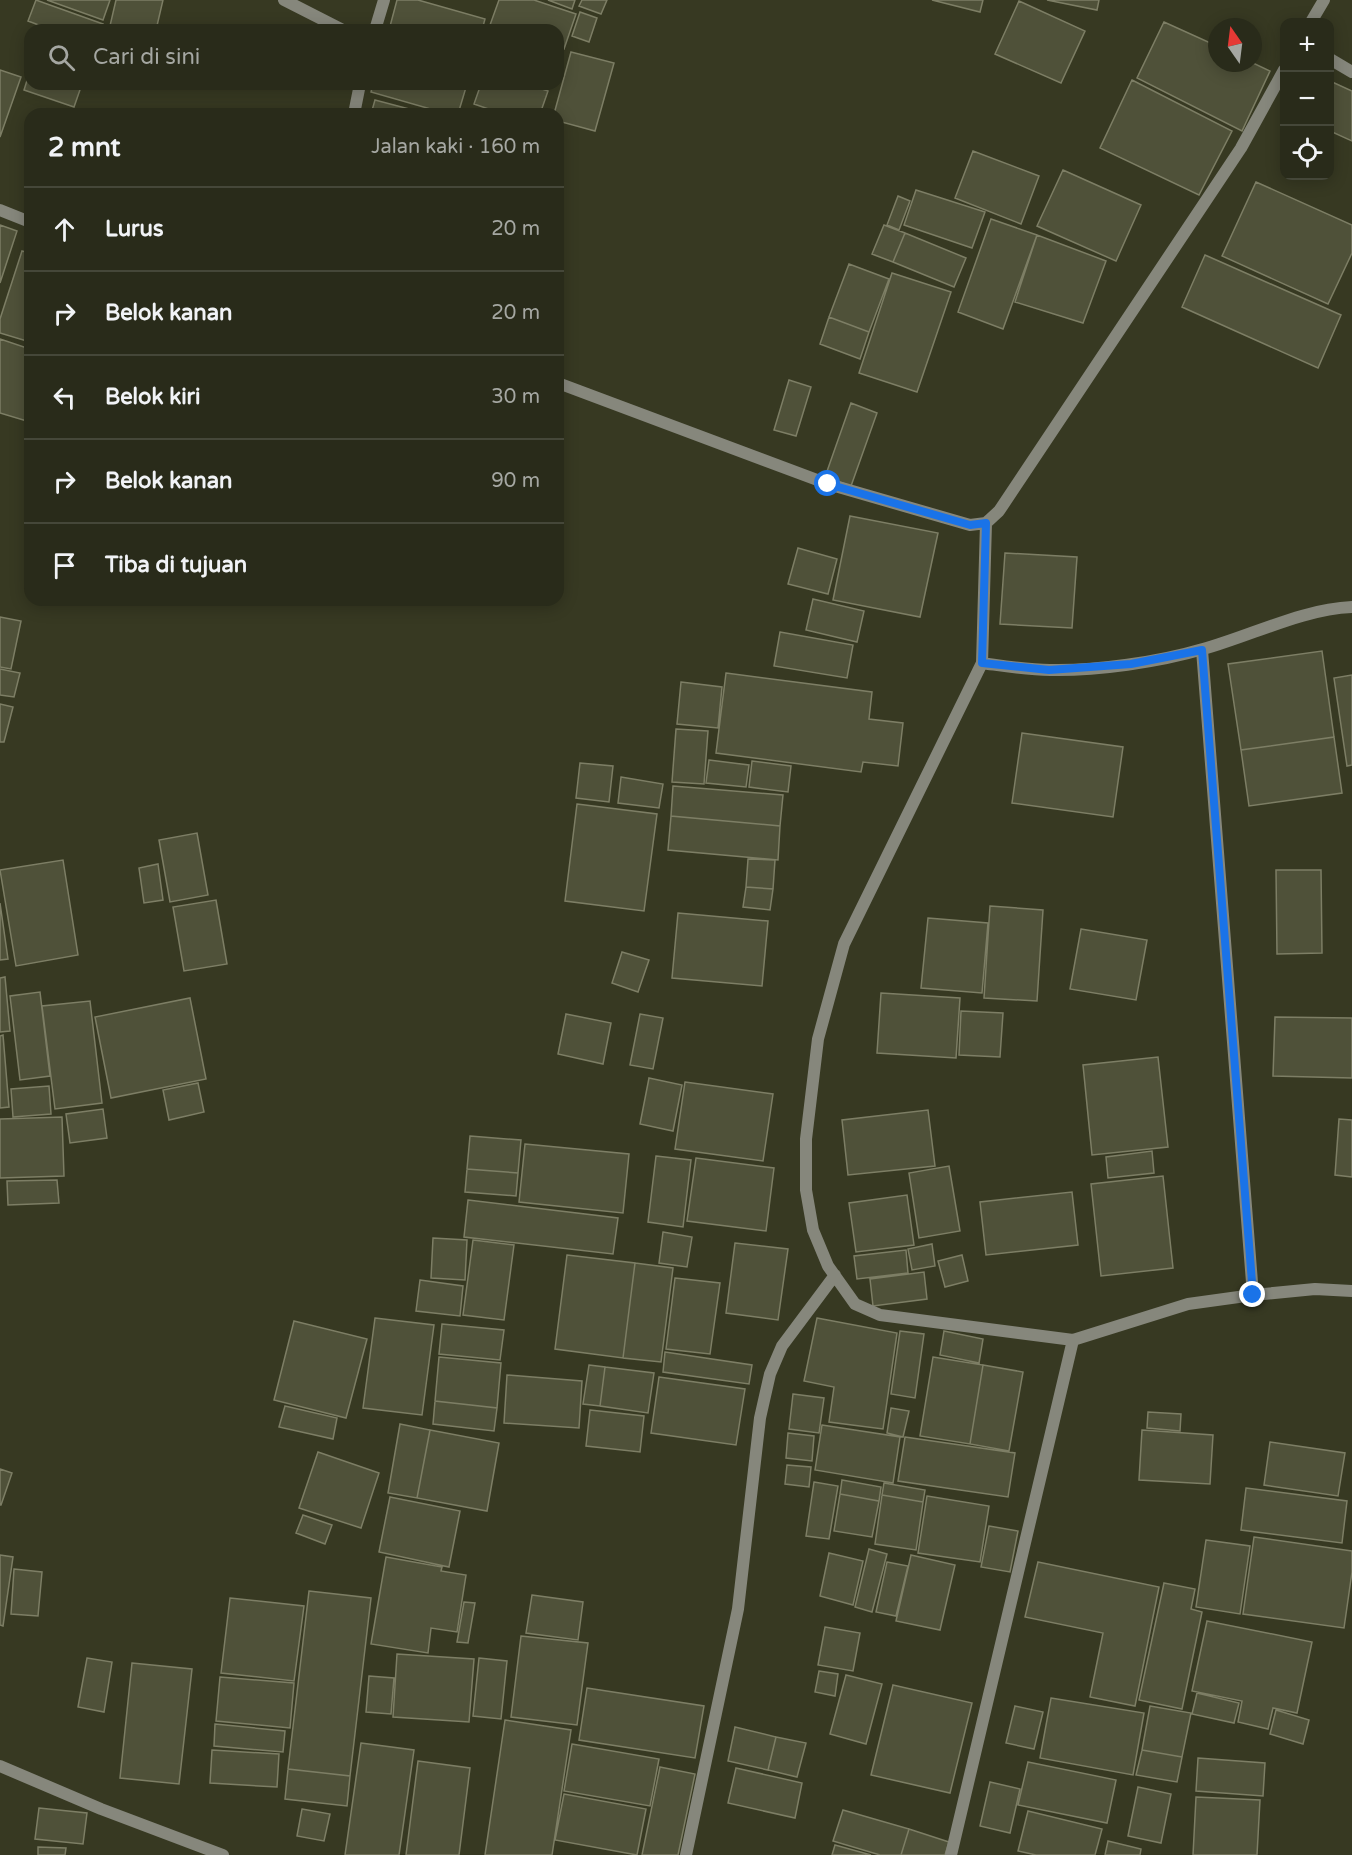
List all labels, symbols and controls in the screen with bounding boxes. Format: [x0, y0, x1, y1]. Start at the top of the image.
north arrow [1208, 18, 1262, 72]
map controls [1280, 18, 1334, 180]
button: + [1280, 18, 1334, 72]
search box [24, 24, 564, 90]
icon: search [45, 41, 78, 74]
text: Cari di sini [93, 44, 200, 70]
button: − [1280, 72, 1334, 126]
button: locate [1280, 126, 1334, 180]
text: 2 mnt [48, 132, 120, 163]
text: Jalan kaki · 160 m [371, 135, 540, 159]
icon: ahead [48, 213, 81, 246]
text: Lurus [105, 216, 163, 242]
text: 20 m [491, 217, 540, 241]
icon: right [48, 297, 81, 330]
text: Belok kanan [105, 300, 232, 326]
text: 20 m [491, 301, 540, 325]
icon: left [48, 381, 81, 414]
text: Belok kiri [105, 384, 201, 410]
text: 30 m [491, 385, 540, 409]
icon: right [48, 465, 81, 498]
text: Belok kanan [105, 468, 232, 494]
text: 90 m [491, 469, 540, 493]
route start [814, 470, 840, 496]
icon: arrive [48, 549, 81, 582]
text: Tiba di tujuan [105, 552, 247, 578]
route end [1239, 1281, 1265, 1307]

